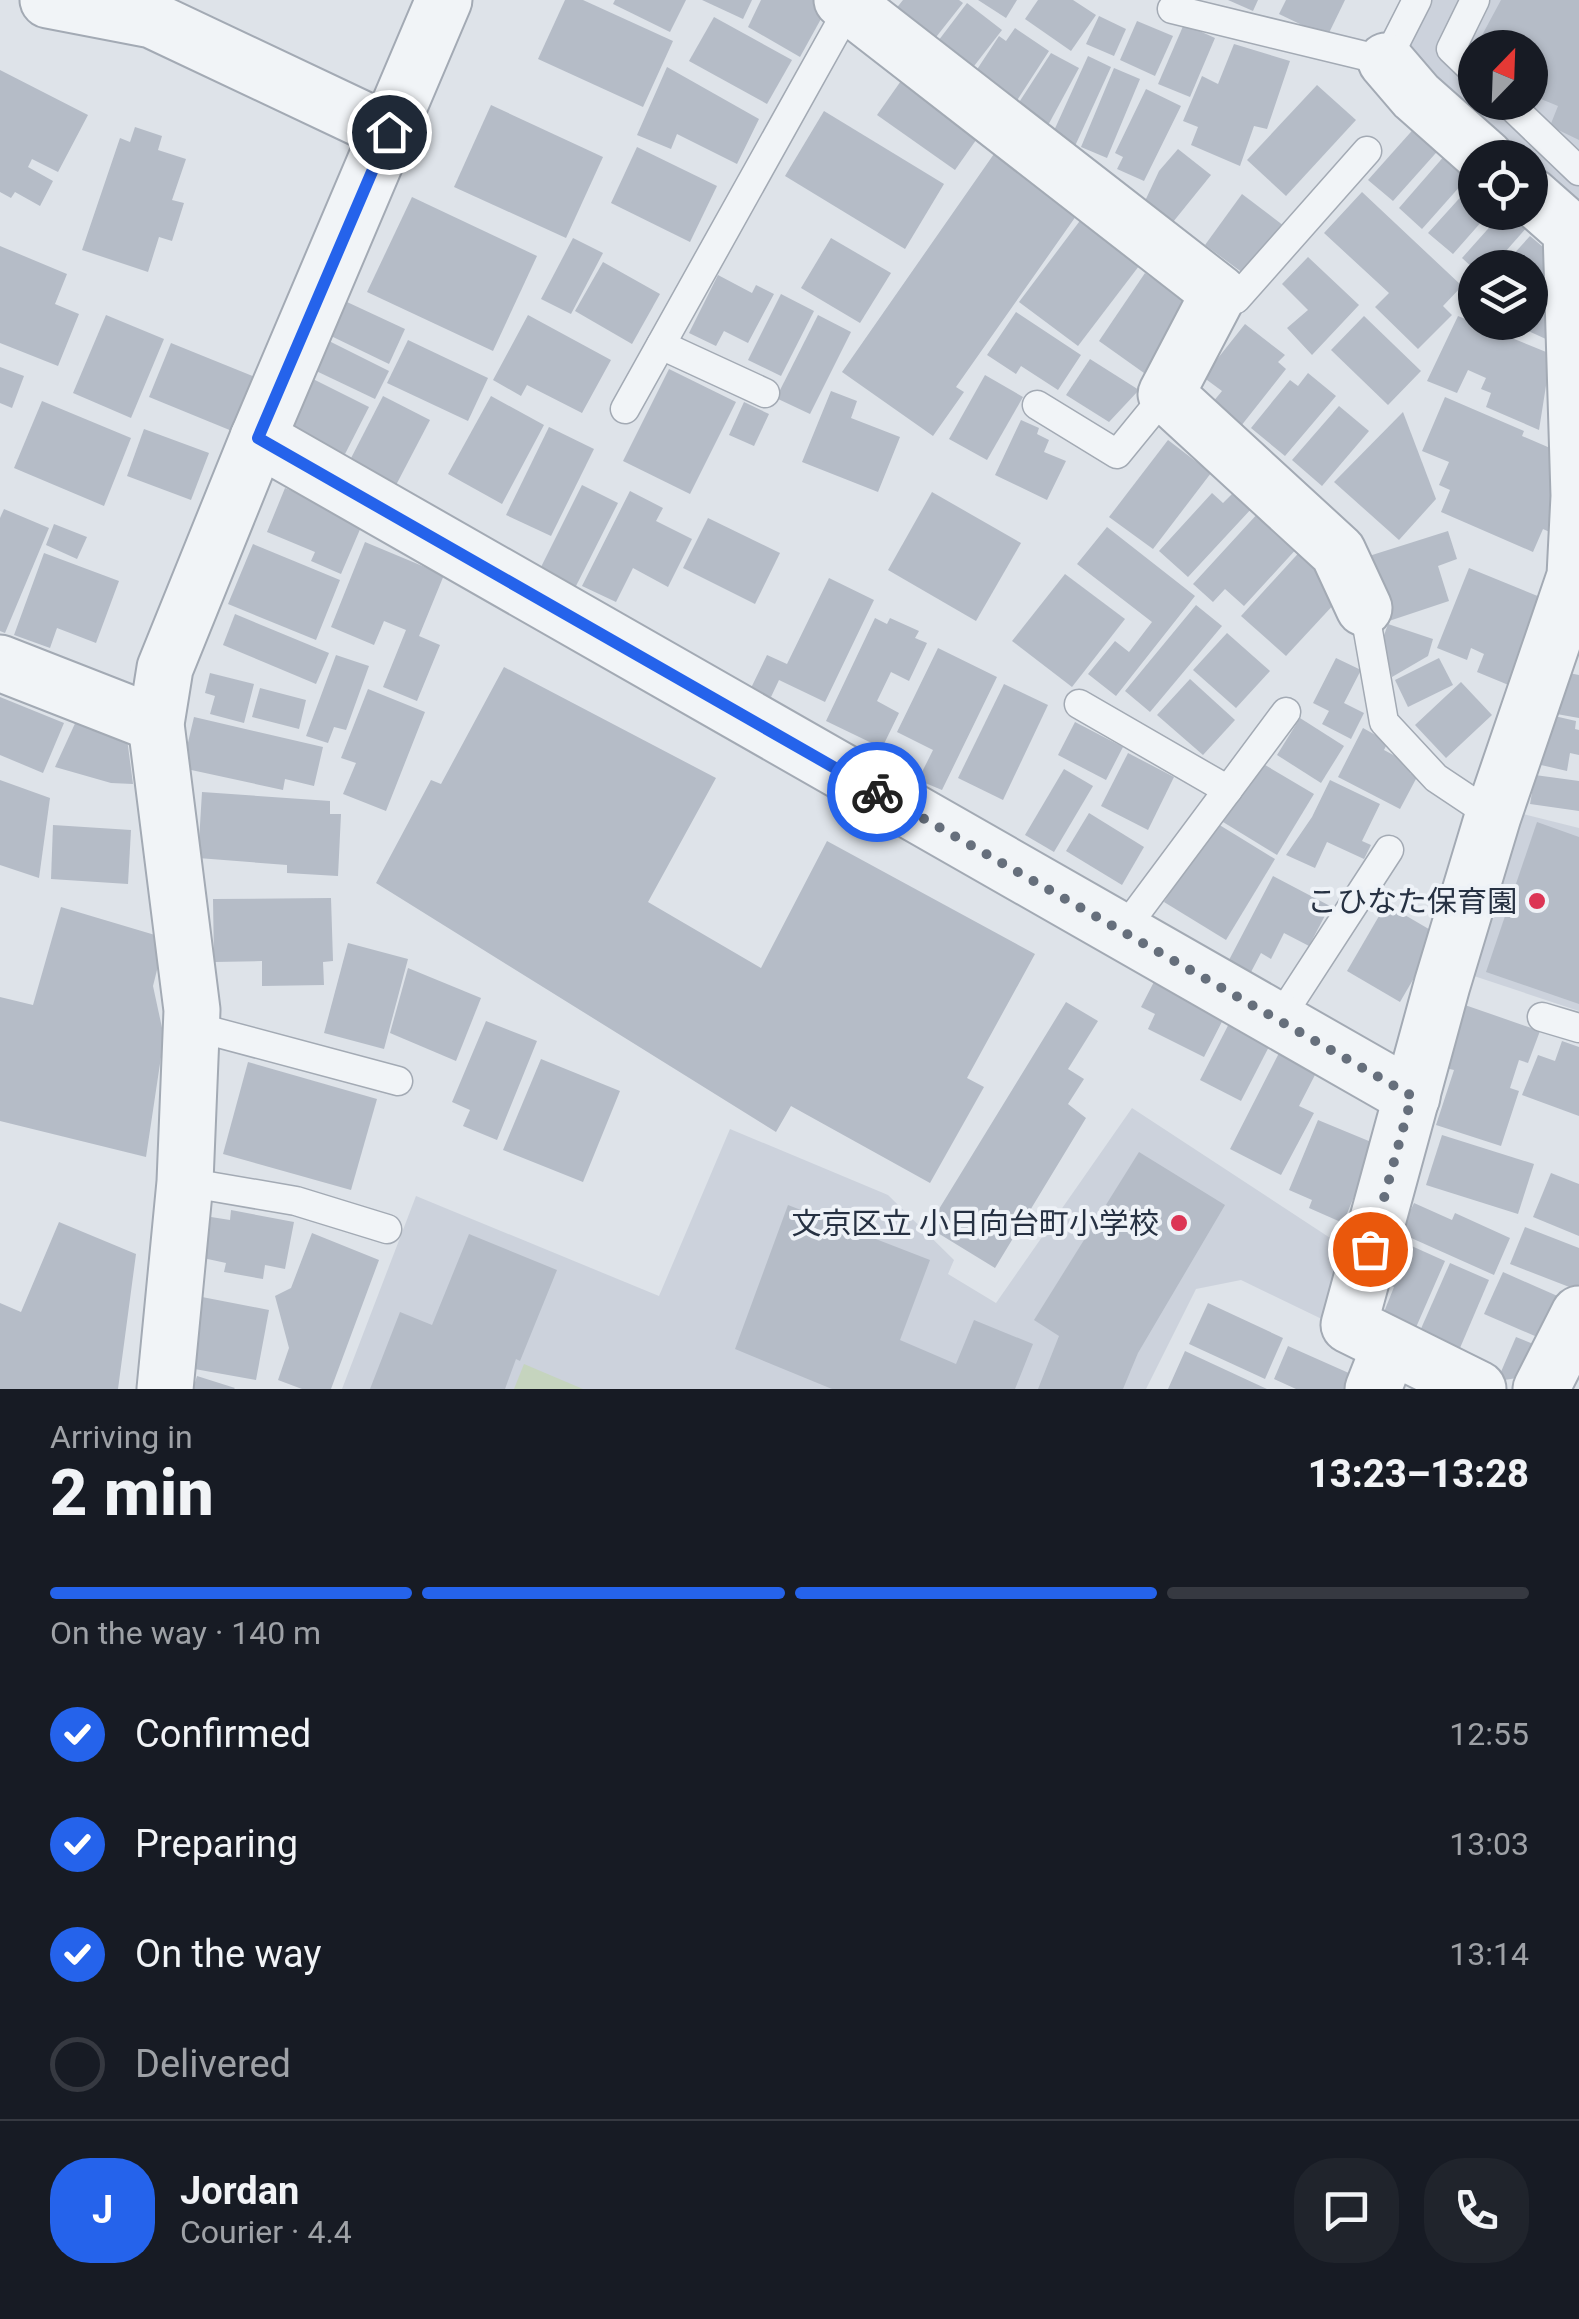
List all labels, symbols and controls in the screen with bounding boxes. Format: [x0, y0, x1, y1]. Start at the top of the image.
north arrow [1458, 30, 1548, 120]
map controls [1458, 30, 1548, 340]
pin [347, 90, 432, 175]
icon: home [362, 105, 417, 160]
button: locate [1458, 140, 1548, 230]
button: layers [1458, 250, 1548, 340]
courier [827, 742, 927, 842]
icon: bike [850, 765, 905, 820]
place label: こひなた保育園 [1307, 884, 1517, 919]
marker: こひなた保育園 [1526, 890, 1548, 912]
place label: 文京区立 小日向台町小学校 [792, 1206, 1159, 1241]
pin [1328, 1207, 1413, 1292]
marker: 文京区立 小日向台町小学校 [1168, 1212, 1190, 1234]
icon: bag [1343, 1222, 1398, 1277]
text: Arriving in [50, 1418, 193, 1456]
text: 13:23–13:28 [1308, 1452, 1529, 1496]
text: 2 min [50, 1455, 214, 1531]
text: On the way · 140 m [50, 1614, 321, 1652]
icon: check [50, 1707, 105, 1762]
text: Confirmed [135, 1712, 311, 1756]
text: 12:55 [1449, 1715, 1529, 1753]
icon: check [50, 1817, 105, 1872]
text: Preparing [135, 1822, 298, 1866]
text: 13:03 [1449, 1825, 1529, 1863]
icon: check [50, 1927, 105, 1982]
text: On the way [135, 1932, 321, 1976]
text: 13:14 [1449, 1935, 1529, 1973]
text: Delivered [135, 2042, 291, 2086]
button: chat [1294, 2158, 1399, 2263]
button: phone [1424, 2158, 1529, 2263]
text: Jordan [180, 2169, 299, 2213]
text: J [92, 2188, 113, 2232]
text: Courier · 4.4 [180, 2213, 352, 2251]

